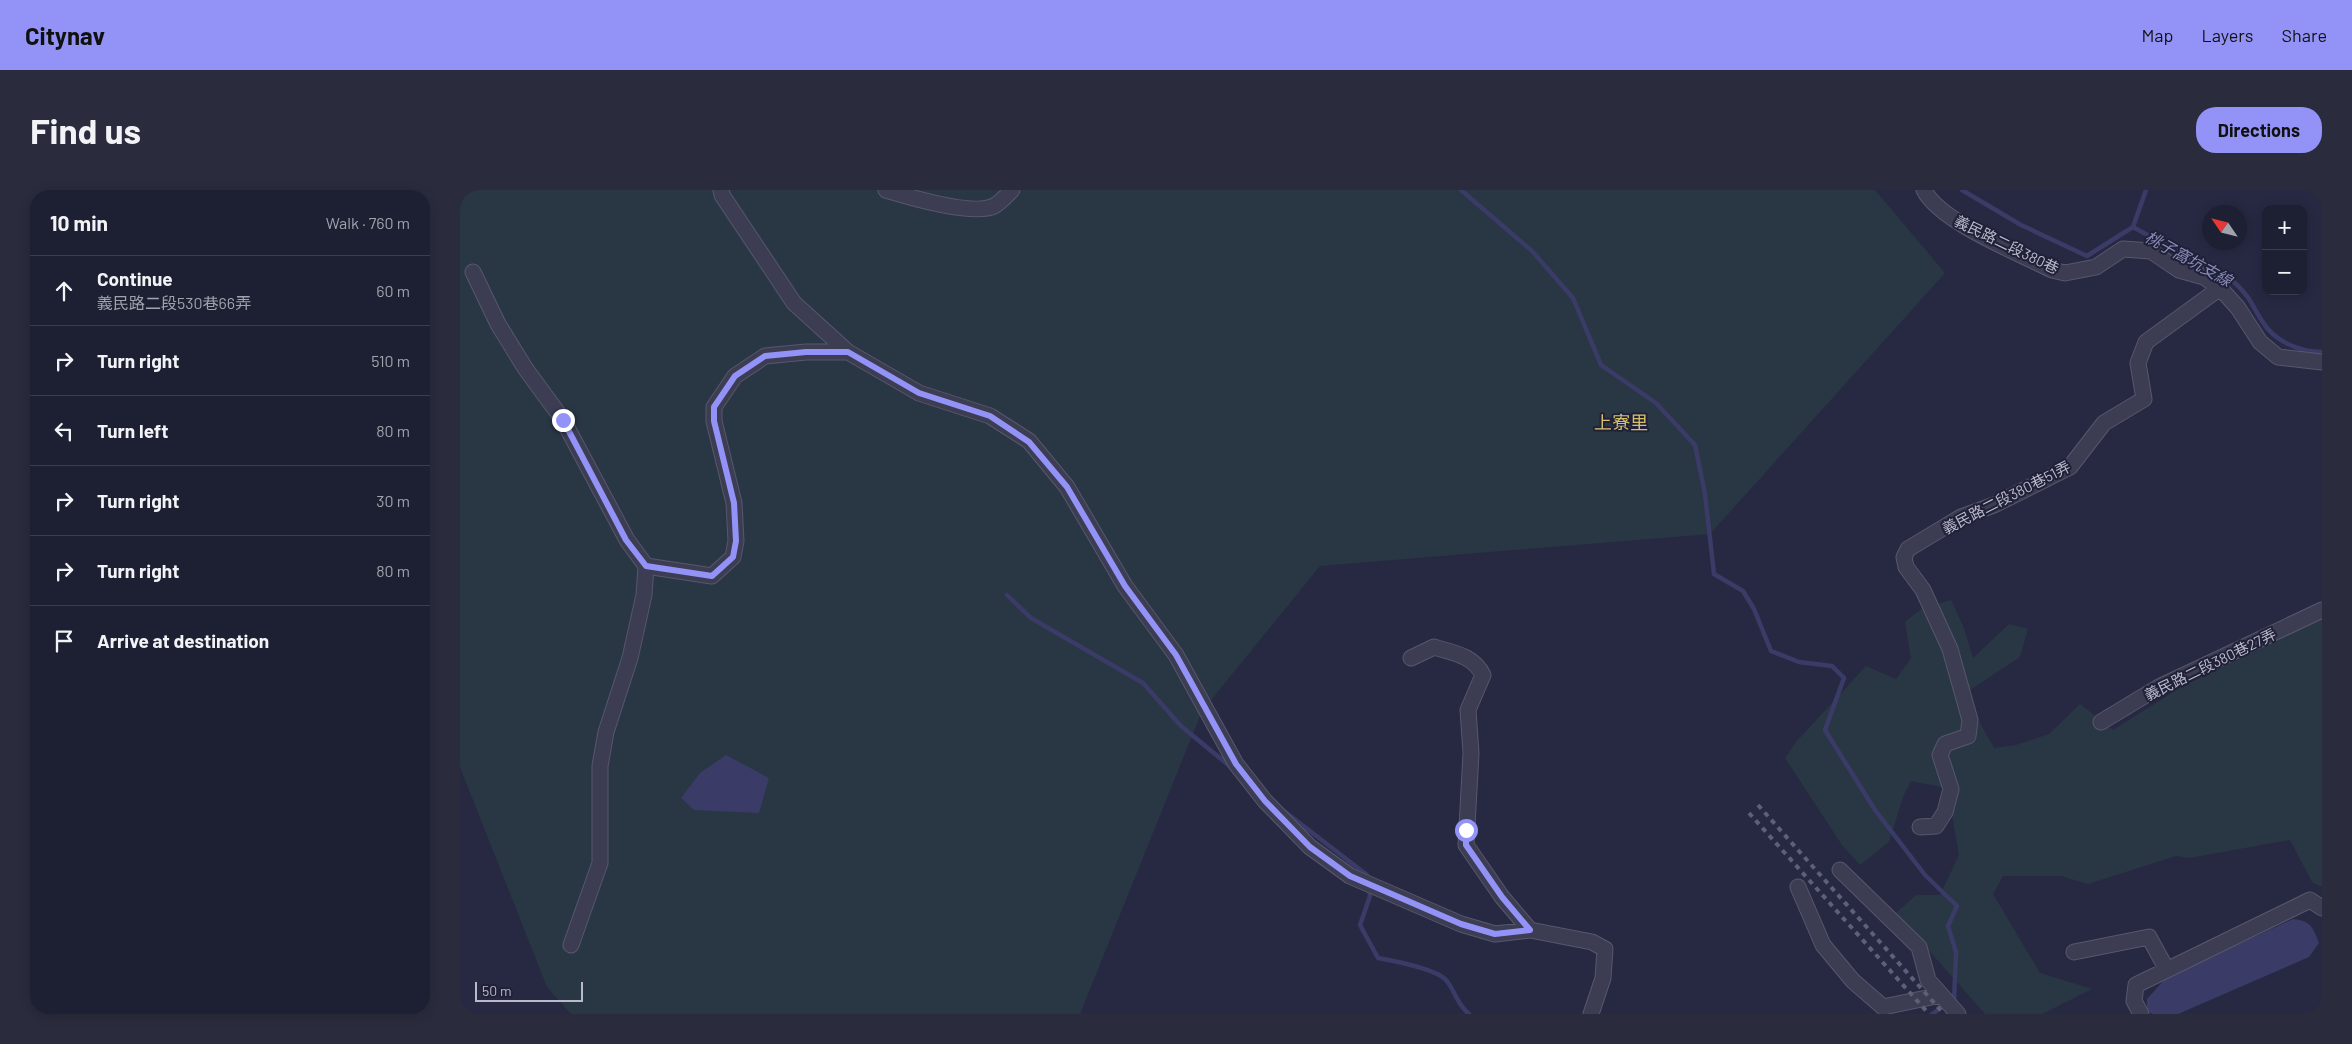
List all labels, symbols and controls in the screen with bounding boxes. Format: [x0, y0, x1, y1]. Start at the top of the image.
text: Citynav [25, 21, 105, 50]
text: Map [2141, 24, 2173, 46]
text: Layers [2201, 24, 2254, 46]
text: Share [2282, 24, 2327, 46]
button: Directions [2196, 107, 2322, 153]
text: Find us [30, 109, 141, 151]
north arrow [2202, 205, 2247, 250]
map controls [2262, 205, 2307, 295]
button: + [2262, 205, 2307, 250]
text: 10 min [50, 210, 108, 235]
street label: 義民路二段380巷 [1952, 211, 2062, 277]
text: Walk · 760 m [326, 213, 410, 232]
water label: 桃子窩坑支線 [2142, 226, 2237, 291]
button: − [2262, 250, 2307, 295]
text: Continue [97, 267, 173, 290]
icon: ahead [50, 277, 78, 305]
text: 60 m [376, 281, 410, 300]
text: 義民路二段530巷66弄 [97, 293, 251, 312]
icon: right [50, 347, 78, 375]
text: Turn right [97, 349, 179, 372]
text: 510 m [371, 351, 410, 370]
route end [552, 409, 575, 432]
district label: 上寮里 [1594, 411, 1648, 433]
icon: left [50, 417, 78, 445]
text: Turn left [97, 419, 168, 442]
text: 80 m [376, 421, 410, 440]
street label: 義民路二段380巷51弄 [1939, 457, 2073, 537]
icon: right [50, 487, 78, 515]
text: Turn right [97, 489, 179, 512]
text: 30 m [376, 491, 410, 510]
icon: right [50, 557, 78, 585]
text: Turn right [97, 559, 179, 582]
text: 80 m [376, 561, 410, 580]
street label: 義民路二段380巷27弄 [2141, 624, 2279, 704]
icon: arrive [50, 627, 78, 655]
text: Arrive at destination [97, 629, 269, 652]
route start [1455, 819, 1478, 842]
scale bar [475, 979, 582, 1002]
text: 50 m [482, 982, 511, 999]

